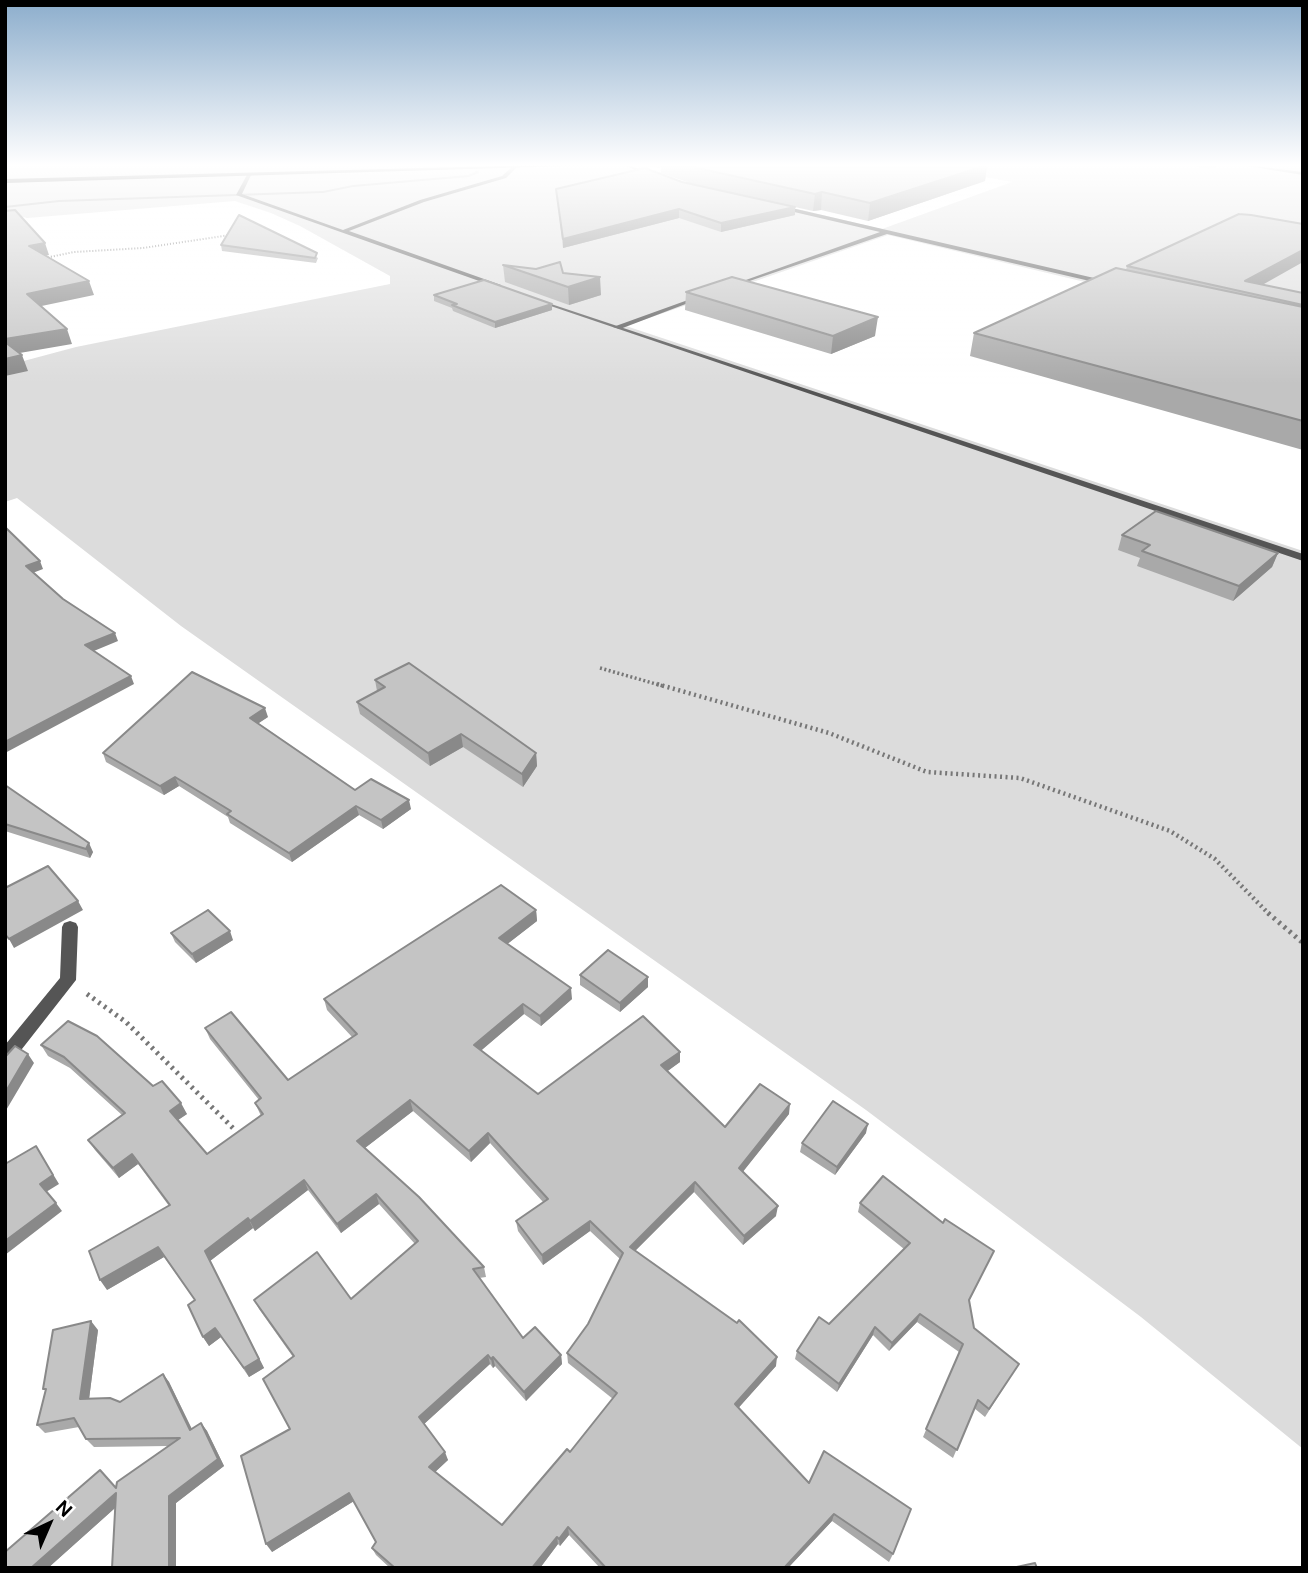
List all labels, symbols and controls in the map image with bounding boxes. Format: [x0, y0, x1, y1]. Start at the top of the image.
north arrow [14, 1489, 84, 1559]
text: N [50, 1495, 78, 1522]

